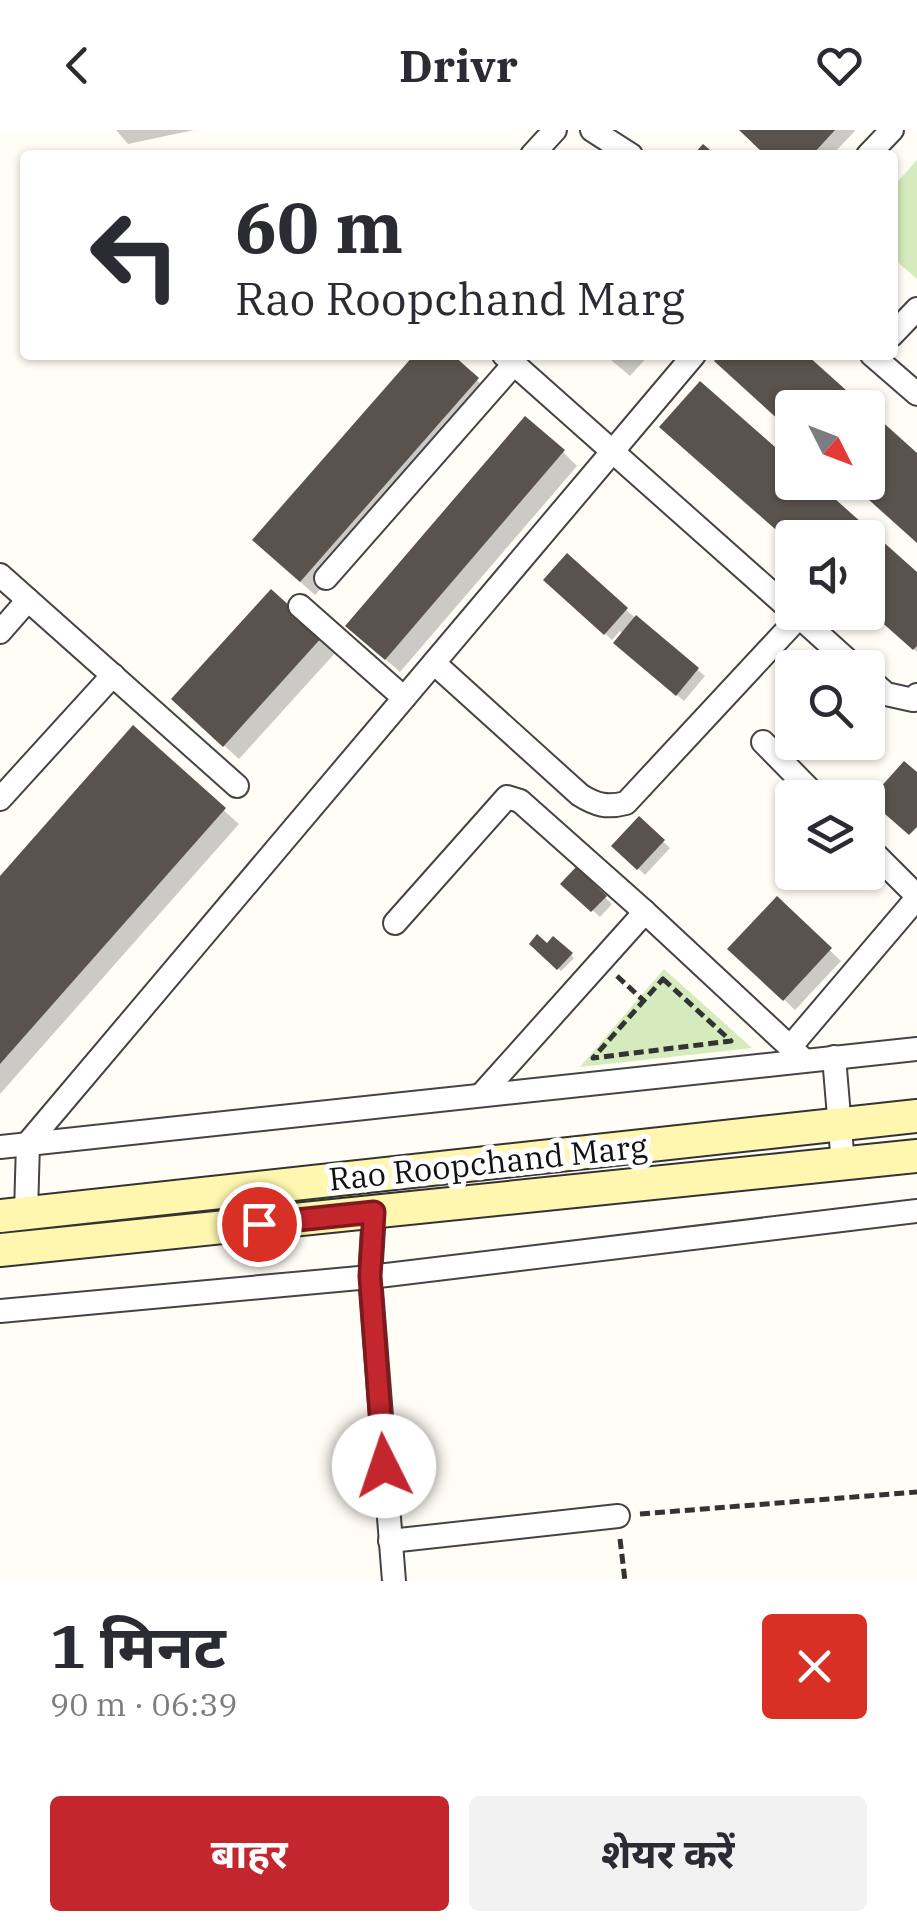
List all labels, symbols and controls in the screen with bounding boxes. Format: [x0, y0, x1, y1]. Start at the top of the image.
text: Drivr [399, 36, 518, 94]
icon: back [50, 38, 105, 93]
icon: heart [812, 38, 867, 93]
text: 60 m [235, 181, 403, 272]
icon: left [70, 190, 200, 320]
text: Rao Roopchand Marg [235, 269, 685, 327]
north arrow [775, 390, 885, 500]
map controls [775, 390, 885, 890]
button: sound [775, 520, 885, 630]
button: search [775, 650, 885, 760]
button: layers [775, 780, 885, 890]
street label: Rao Roopchand Marg [327, 1124, 649, 1200]
pin [217, 1182, 302, 1267]
icon: arrive [232, 1197, 287, 1252]
position arrow [332, 1414, 436, 1518]
text: 1 मिनट [50, 1606, 226, 1685]
button: close [762, 1614, 867, 1719]
text: 90 m · 06:39 [50, 1683, 238, 1725]
button: बाहर [50, 1796, 449, 1911]
button: शेयर करें [469, 1796, 867, 1911]

